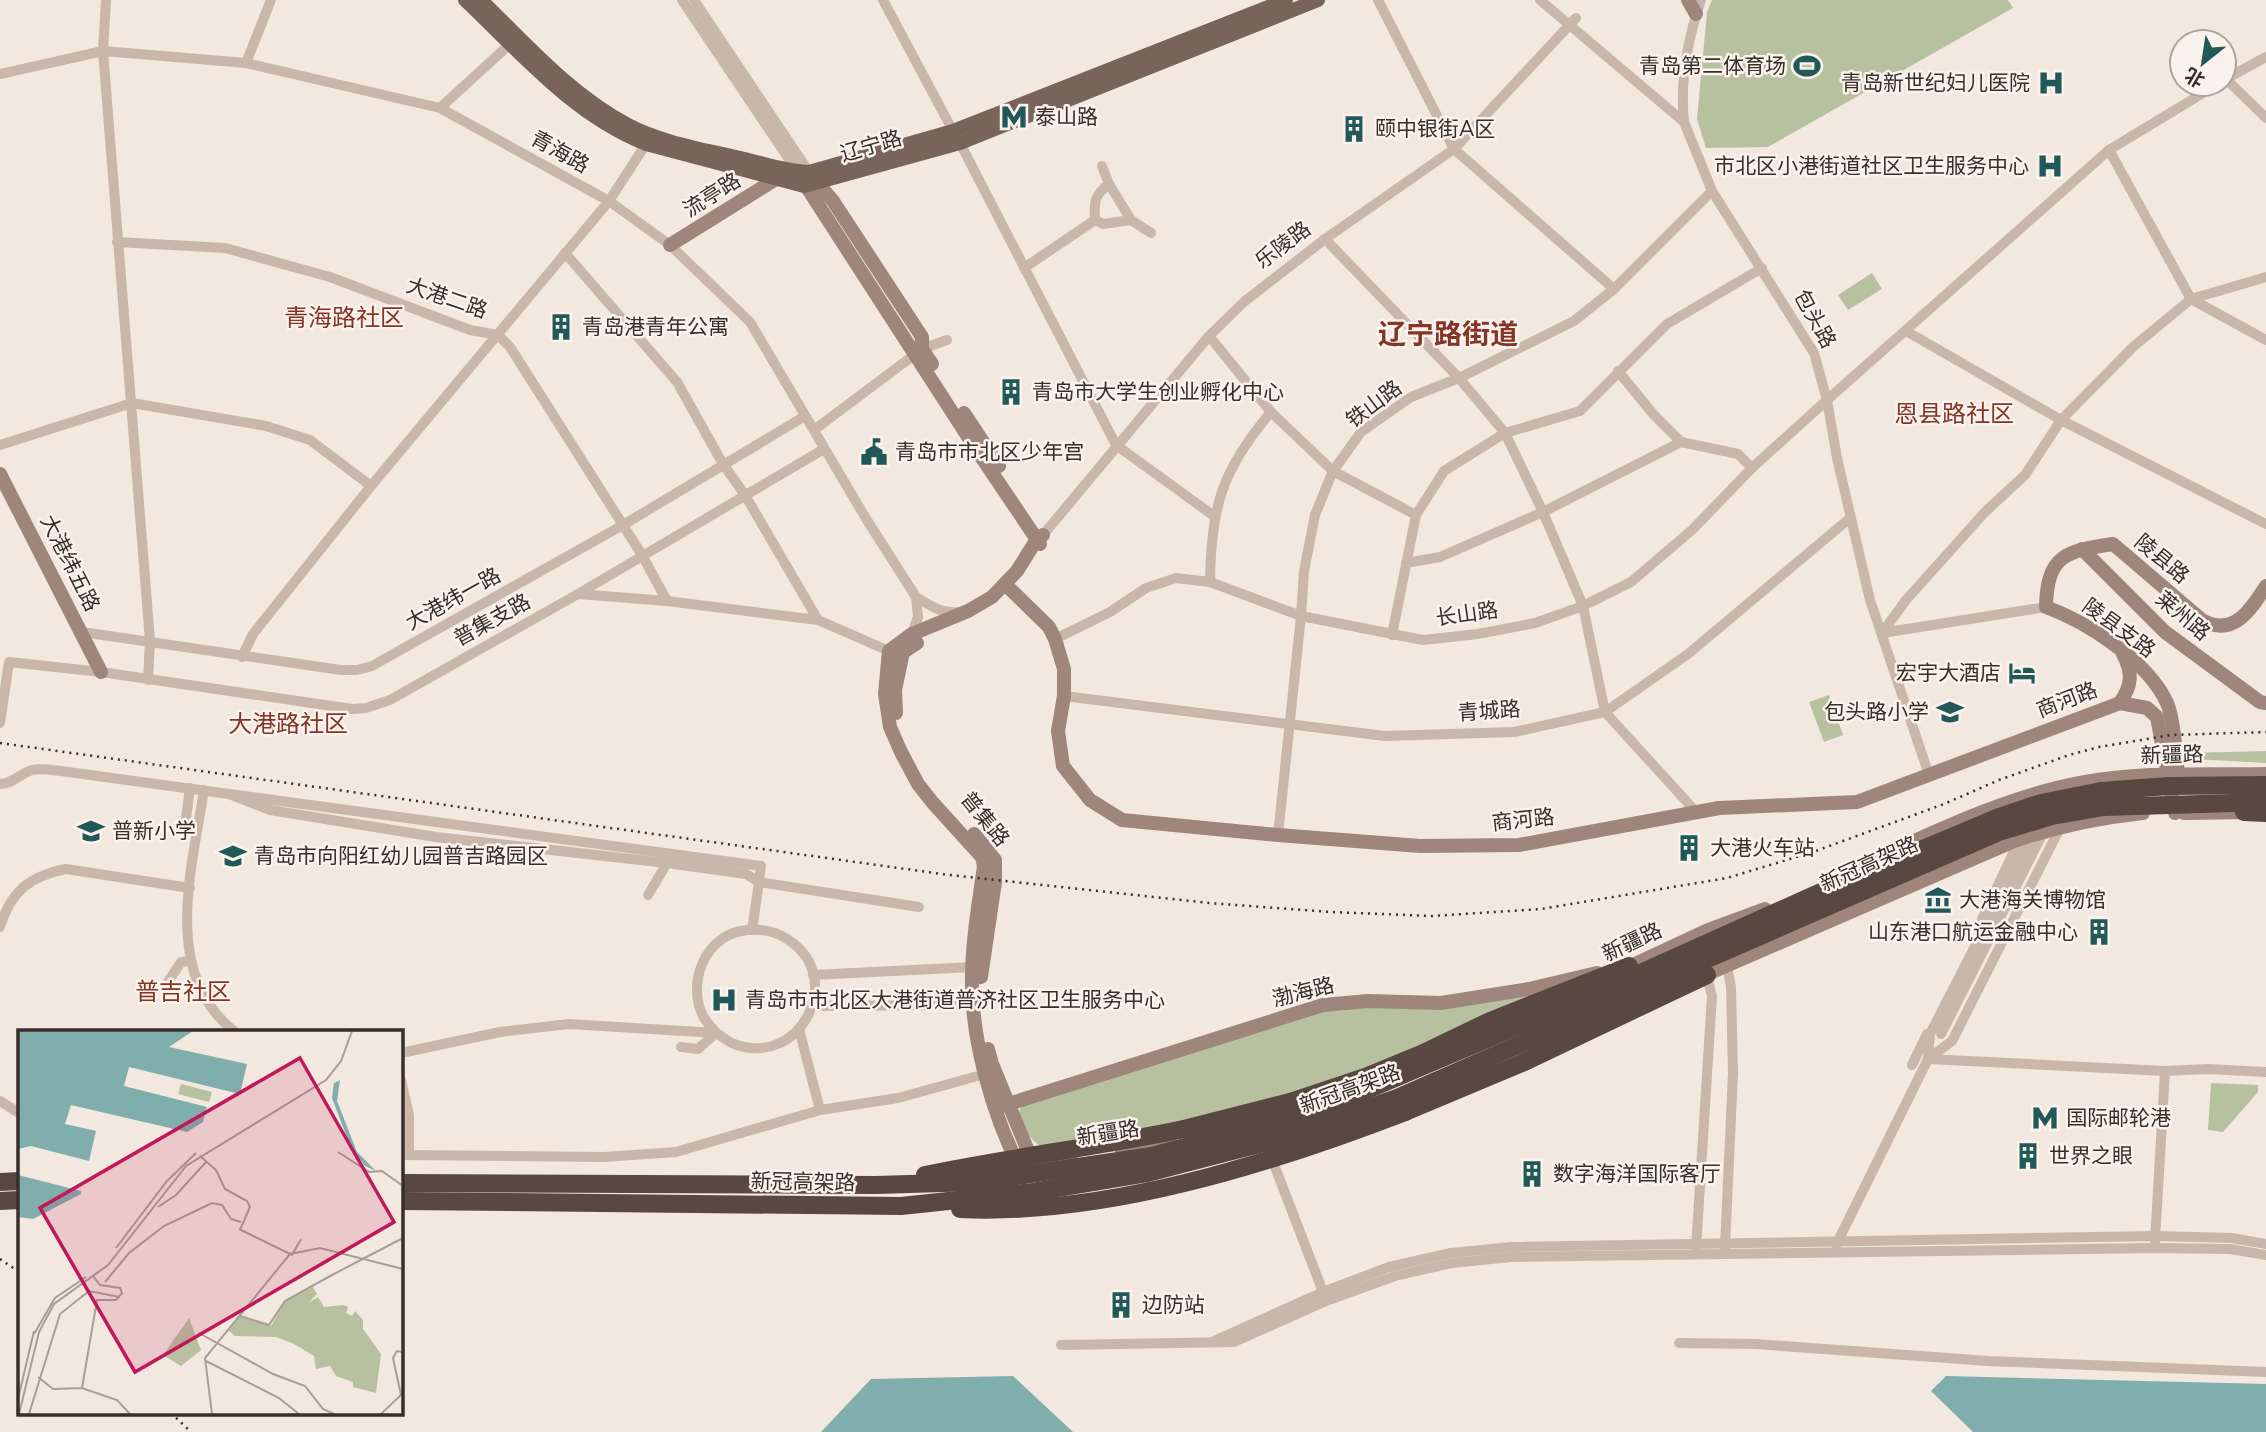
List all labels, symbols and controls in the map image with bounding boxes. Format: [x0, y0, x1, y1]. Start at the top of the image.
north arrow [2168, 28, 2238, 98]
sports icon: 青岛第二体育场 [1792, 51, 1822, 81]
place label: 青岛第二体育场 [1639, 52, 1786, 80]
text: 北 [2180, 61, 2210, 93]
hospital icon: 青岛新世纪妇儿医院 [2036, 68, 2066, 98]
place label: 青岛新世纪妇儿医院 [1841, 69, 2030, 97]
metro station icon: 泰山路 [999, 102, 1029, 132]
place label: 泰山路 [1035, 103, 1098, 131]
building icon: 颐中银街A区 [1339, 114, 1369, 144]
place label: 颐中银街A区 [1375, 115, 1495, 143]
street label: 青海路 [526, 124, 594, 180]
street label: 辽宁路 [837, 124, 905, 168]
hospital icon: 市北区小港街道社区卫生服务中心 [2035, 151, 2065, 181]
place label: 市北区小港街道社区卫生服务中心 [1714, 152, 2029, 180]
street label: 流亭路 [678, 166, 746, 224]
street label: 乐陵路 [1249, 215, 1317, 275]
street label: 大港二路 [403, 271, 491, 325]
street label: 包头路 [1787, 285, 1843, 353]
district label: 青海路社区 [284, 302, 404, 334]
building icon: 青岛港青年公寓 [546, 312, 576, 342]
place label: 青岛港青年公寓 [582, 313, 729, 341]
district label: 辽宁路街道 [1378, 316, 1518, 354]
street label: 铁山路 [1340, 374, 1408, 434]
building icon: 青岛市大学生创业孵化中心 [996, 377, 1026, 407]
place label: 青岛市大学生创业孵化中心 [1032, 378, 1284, 406]
district label: 恩县路社区 [1894, 398, 2014, 430]
public building icon: 青岛市市北区少年宫 [859, 437, 889, 467]
place label: 青岛市市北区少年宫 [895, 438, 1084, 466]
street label: 大港纬五路 [34, 510, 106, 616]
street label: 陵县路 [2129, 528, 2195, 590]
street label: 大港纬一路 [400, 561, 506, 637]
street label: 莱州路 [2150, 585, 2216, 647]
street label: 普集支路 [448, 587, 536, 653]
street label: 陵县支路 [2077, 592, 2161, 664]
street label: 长山路 [1434, 596, 1500, 632]
hotel icon: 宏宇大酒店 [2007, 658, 2037, 688]
place label: 宏宇大酒店 [1896, 659, 2001, 687]
street label: 商河路 [2033, 676, 2101, 724]
street label: 青城路 [1457, 695, 1521, 727]
school or university icon: 包头路小学 [1935, 697, 1965, 727]
place label: 包头路小学 [1824, 698, 1929, 726]
district label: 大港路社区 [228, 708, 348, 740]
street label: 新疆路 [2140, 740, 2204, 770]
street label: 普集路 [954, 786, 1016, 852]
street label: 商河路 [1490, 803, 1556, 837]
school or university icon: 普新小学 [76, 816, 106, 846]
place label: 普新小学 [112, 817, 196, 845]
street label: 新冠高架路 [1815, 830, 1923, 898]
building icon: 大港火车站 [1674, 833, 1704, 863]
place label: 大港火车站 [1710, 834, 1815, 862]
school or university icon: 青岛市向阳红幼儿园普吉路园区 [218, 841, 248, 871]
place label: 青岛市向阳红幼儿园普吉路园区 [254, 842, 548, 870]
museum icon: 大港海关博物馆 [1923, 885, 1953, 915]
place label: 大港海关博物馆 [1959, 886, 2106, 914]
street label: 新疆路 [1598, 916, 1666, 968]
building icon: 山东港口航运金融中心 [2084, 917, 2114, 947]
place label: 山东港口航运金融中心 [1868, 918, 2078, 946]
street label: 渤海路 [1269, 971, 1337, 1013]
district label: 普吉社区 [135, 976, 231, 1008]
hospital icon: 青岛市市北区大港街道普济社区卫生服务中心 [709, 985, 739, 1015]
place label: 青岛市市北区大港街道普济社区卫生服务中心 [745, 986, 1165, 1014]
inset map [18, 1030, 402, 1414]
street label: 新冠高架路 [1296, 1058, 1404, 1120]
metro station icon: 国际邮轮港 [2030, 1103, 2060, 1133]
place label: 国际邮轮港 [2066, 1104, 2171, 1132]
street label: 新疆路 [1075, 1114, 1141, 1152]
building icon: 世界之眼 [2013, 1141, 2043, 1171]
place label: 世界之眼 [2049, 1142, 2133, 1170]
building icon: 数字海洋国际客厅 [1517, 1159, 1547, 1189]
place label: 数字海洋国际客厅 [1553, 1160, 1721, 1188]
street label: 新冠高架路 [750, 1167, 856, 1197]
building icon: 边防站 [1106, 1290, 1136, 1320]
place label: 边防站 [1142, 1291, 1205, 1319]

